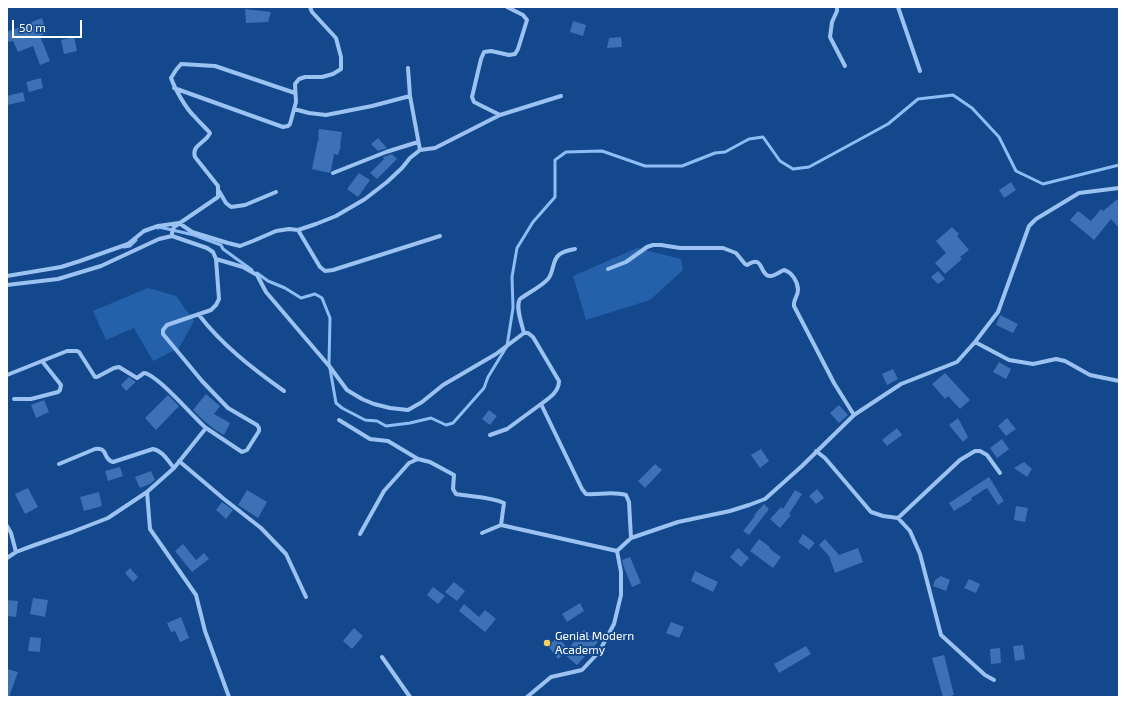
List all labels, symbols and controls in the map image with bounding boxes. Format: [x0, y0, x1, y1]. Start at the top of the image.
scale bar [14, 12, 84, 38]
text: 50 m [19, 20, 46, 34]
place label: Genial Modern Academy [555, 629, 634, 657]
marker: Genial Modern Academy [542, 638, 552, 648]

